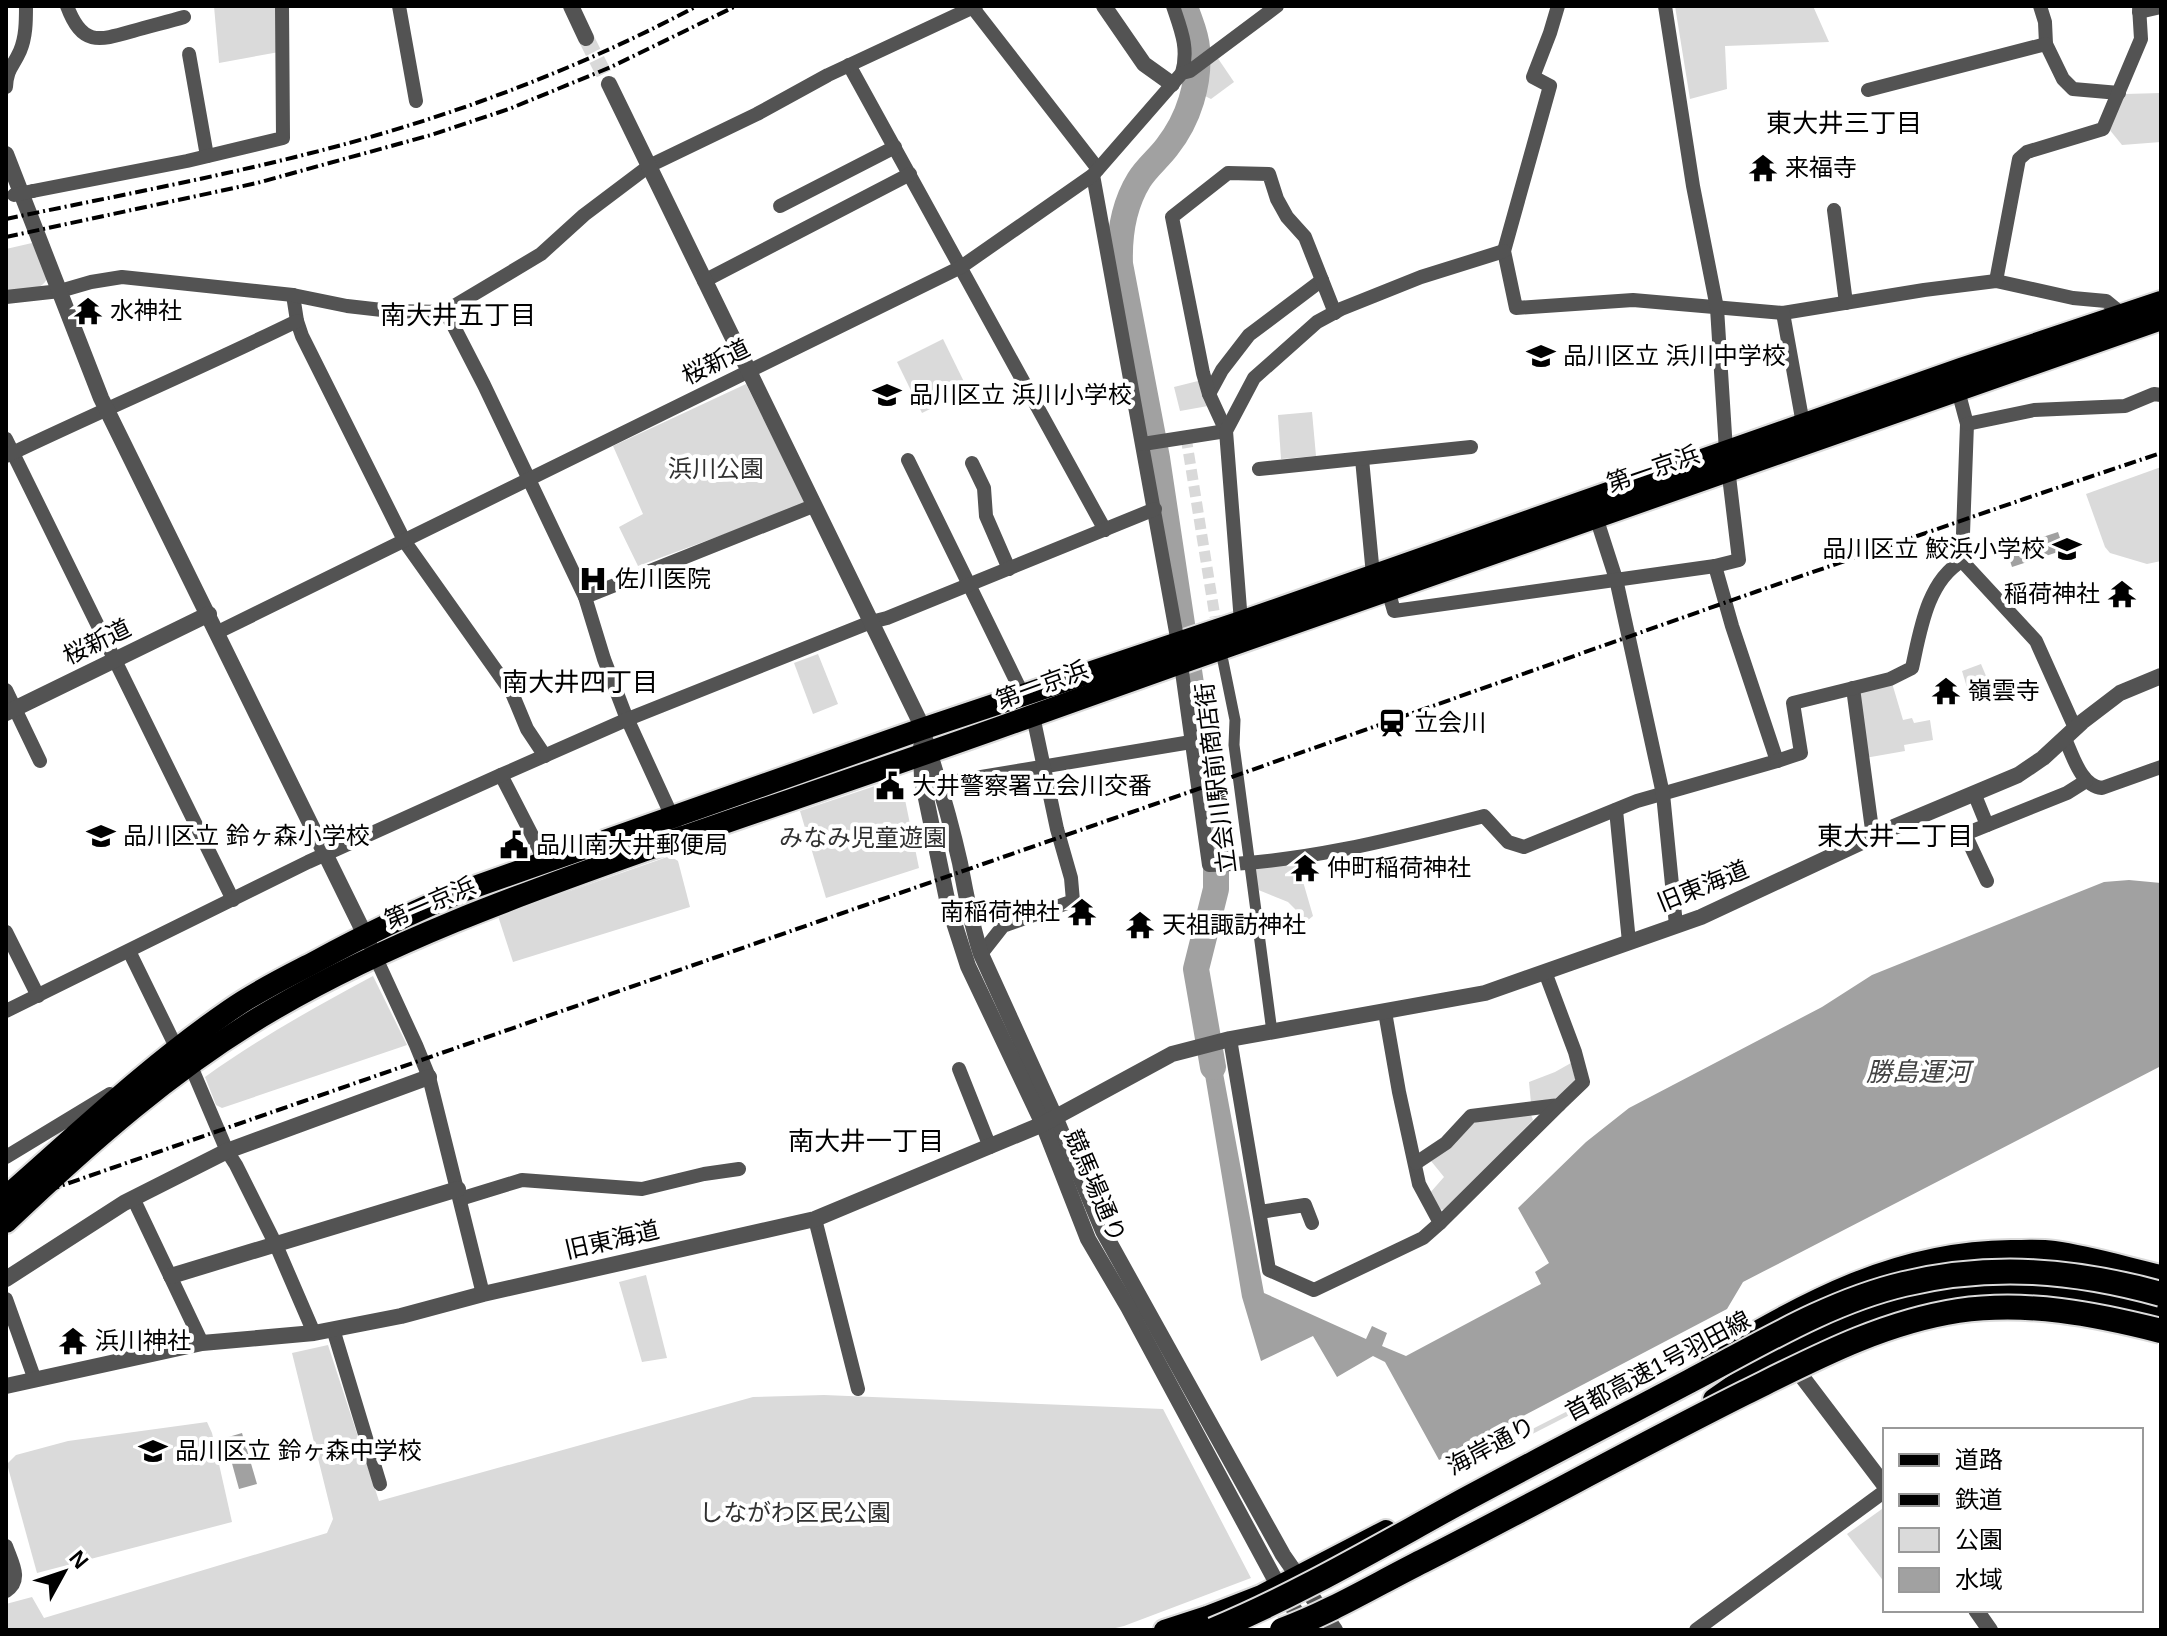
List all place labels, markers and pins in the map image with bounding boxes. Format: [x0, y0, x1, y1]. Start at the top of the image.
temple icon: 来福寺 [1748, 153, 1778, 183]
place label: 来福寺 [1785, 154, 1857, 181]
temple icon: 水神社 [73, 296, 103, 326]
place label: 水神社 [110, 297, 182, 324]
school or university icon: 品川区立 浜川中学校 [1526, 341, 1556, 371]
place label: 品川区立 浜川中学校 [1563, 342, 1786, 369]
school or university icon: 品川区立 浜川小学校 [872, 380, 902, 410]
place label: 品川区立 浜川小学校 [909, 381, 1132, 408]
school or university icon: 品川区立 鮫浜小学校 [2052, 534, 2082, 564]
place label: 品川区立 鮫浜小学校 [1822, 535, 2045, 562]
hospital icon: 佐川医院 [578, 564, 608, 594]
place label: 佐川医院 [615, 565, 711, 592]
temple icon: 稲荷神社 [2107, 579, 2137, 609]
place label: 稲荷神社 [2004, 580, 2100, 607]
temple icon: 嶺雲寺 [1931, 676, 1961, 706]
place label: 嶺雲寺 [1968, 677, 2040, 704]
station icon: 立会川 [1377, 708, 1407, 738]
place label: 立会川 [1414, 709, 1486, 736]
public building icon: 大井警察署立会川交番 [875, 771, 905, 801]
place label: 大井警察署立会川交番 [912, 772, 1152, 799]
school or university icon: 品川区立 鈴ヶ森小学校 [86, 821, 116, 851]
place label: 品川区立 鈴ヶ森小学校 [123, 822, 370, 849]
public building icon: 品川南大井郵便局 [499, 830, 529, 860]
place label: 品川南大井郵便局 [536, 831, 728, 858]
temple icon: 仲町稲荷神社 [1290, 853, 1320, 883]
place label: 仲町稲荷神社 [1327, 854, 1471, 881]
temple icon: 南稲荷神社 [1067, 897, 1097, 927]
place label: 南稲荷神社 [940, 898, 1060, 925]
temple icon: 天祖諏訪神社 [1125, 910, 1155, 940]
place label: 天祖諏訪神社 [1162, 911, 1306, 938]
temple icon: 浜川神社 [58, 1326, 88, 1356]
place label: 浜川神社 [95, 1327, 191, 1354]
school or university icon: 品川区立 鈴ヶ森中学校 [138, 1436, 168, 1466]
place label: 品川区立 鈴ヶ森中学校 [175, 1437, 422, 1464]

